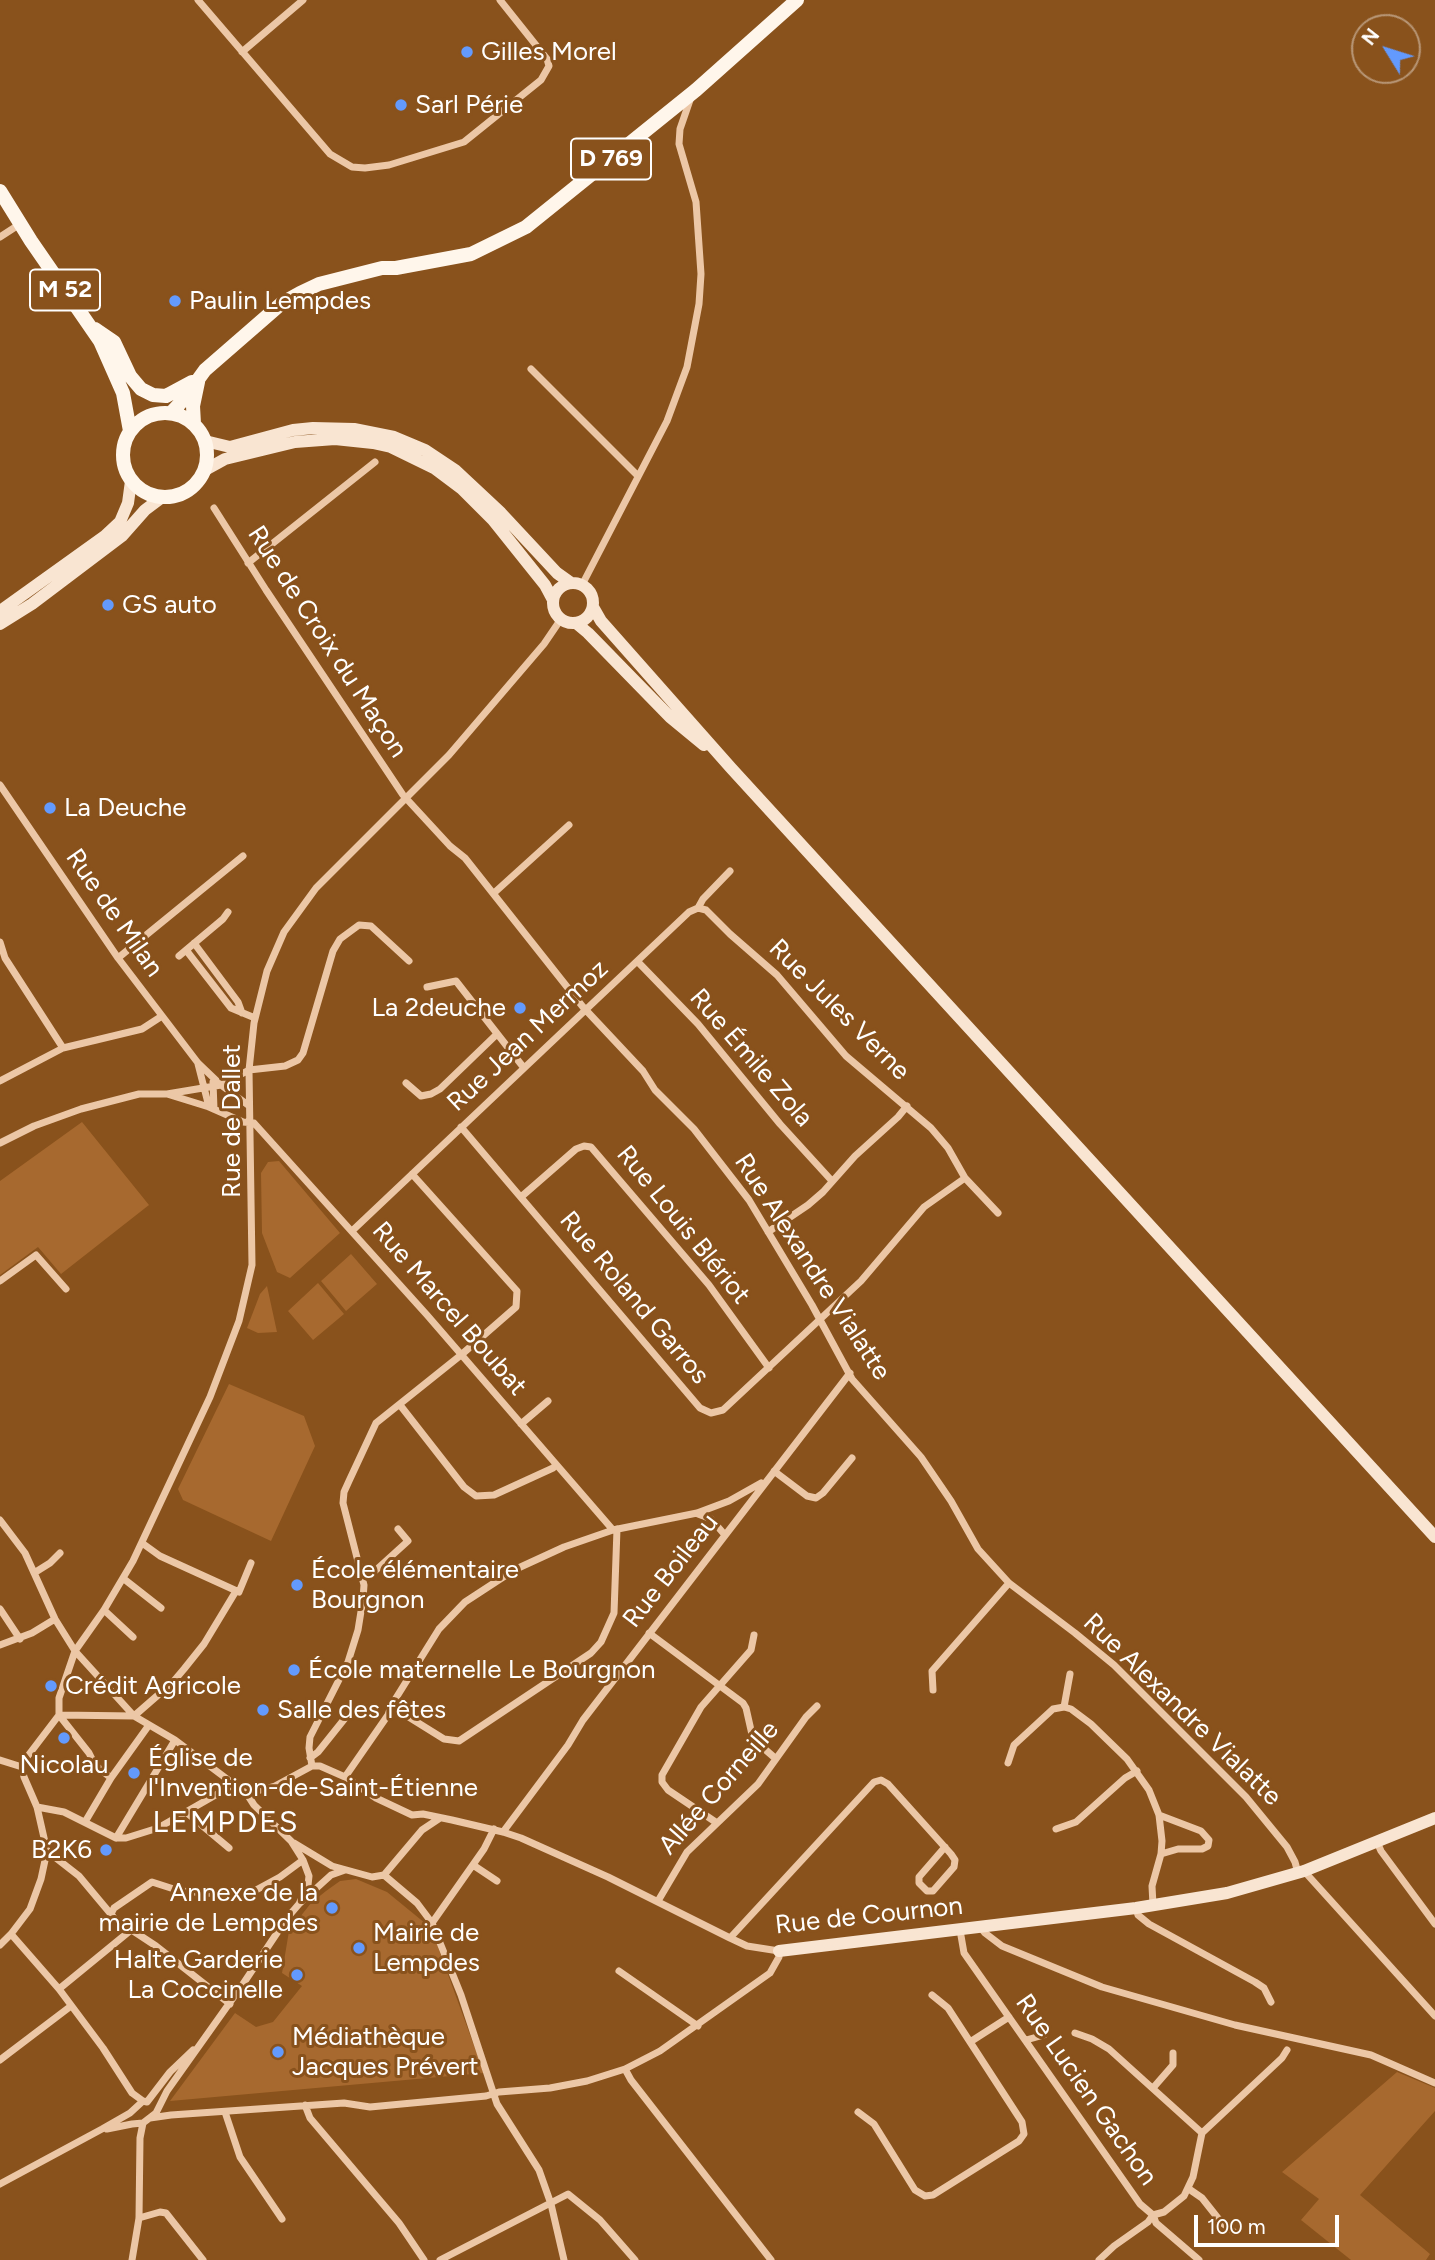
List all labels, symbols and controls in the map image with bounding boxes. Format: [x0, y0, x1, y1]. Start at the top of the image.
north arrow [1351, 14, 1421, 84]
text: N [1357, 24, 1384, 50]
place label: Gilles Morel [481, 36, 617, 68]
marker: Gilles Morel [459, 44, 475, 60]
place label: Sarl Périe [415, 89, 523, 121]
marker: Sarl Périe [393, 97, 409, 113]
road number: D 769 [571, 139, 651, 180]
road number: M 52 [30, 270, 100, 310]
place label: Paulin Lempdes [189, 285, 371, 317]
marker: Paulin Lempdes [167, 293, 183, 309]
street label: Rue de Croix du Maçon [240, 520, 414, 764]
place label: GS auto [122, 589, 217, 621]
marker: GS auto [100, 597, 116, 613]
place label: La Deuche [64, 792, 187, 824]
marker: La Deuche [42, 800, 58, 816]
street label: Rue de Milan [59, 843, 169, 983]
street label: Rue Jules Verne [762, 933, 916, 1087]
street label: Rue Jean Mermoz [441, 954, 615, 1118]
street label: Rue Émile Zola [683, 983, 819, 1133]
place label: La 2deuche [372, 992, 506, 1024]
marker: La 2deuche [512, 1000, 528, 1016]
street label: Rue de Dallet [216, 1044, 248, 1198]
street label: Rue Louis Blériot [610, 1140, 756, 1310]
street label: Rue Alexandre Vialatte [727, 1148, 897, 1386]
street label: Rue Roland Garros [553, 1205, 715, 1391]
street label: Rue Marcel Boubat [365, 1216, 533, 1402]
street label: Rue Boileau [617, 1508, 725, 1634]
place label: École élémentaire Bourgnon [311, 1554, 519, 1616]
marker: École élémentaire Bourgnon [289, 1577, 305, 1593]
street label: Rue Alexandre Vialatte [1076, 1607, 1288, 1813]
place label: École maternelle Le Bourgnon [308, 1654, 656, 1686]
marker: École maternelle Le Bourgnon [286, 1662, 302, 1678]
place label: Crédit Agricole [65, 1670, 241, 1702]
marker: Crédit Agricole [43, 1678, 59, 1694]
place label: Salle des fêtes [277, 1694, 446, 1726]
marker: Salle des fêtes [255, 1702, 271, 1718]
street label: Allée Corneille [652, 1715, 786, 1861]
marker: Nicolau [56, 1730, 72, 1746]
place label: Église de l'Invention-de-Saint-Étienne [148, 1742, 478, 1803]
place label: Nicolau [20, 1749, 108, 1781]
marker: Église de l'Invention-de-Saint-Étienne [126, 1765, 142, 1781]
district label: LEMPDES [153, 1805, 299, 1841]
place label: B2K6 [31, 1834, 92, 1866]
marker: B2K6 [98, 1842, 114, 1858]
place label: Annexe de la mairie de Lempdes [99, 1877, 318, 1938]
street label: Rue de Cournon [774, 1891, 964, 1941]
marker: Annexe de la mairie de Lempdes [324, 1900, 340, 1916]
place label: Mairie de Lempdes [373, 1917, 480, 1979]
marker: Mairie de Lempdes [351, 1940, 367, 1956]
place label: Halte Garderie La Coccinelle [114, 1944, 283, 2006]
marker: Halte Garderie La Coccinelle [289, 1967, 305, 1983]
street label: Rue Lucien Gachon [1008, 1989, 1164, 2191]
place label: Médiathèque Jacques Prévert [292, 2021, 479, 2082]
marker: Médiathèque Jacques Prévert [270, 2044, 286, 2060]
scale bar [1197, 2200, 1342, 2244]
text: 100 m [1207, 2214, 1266, 2239]

